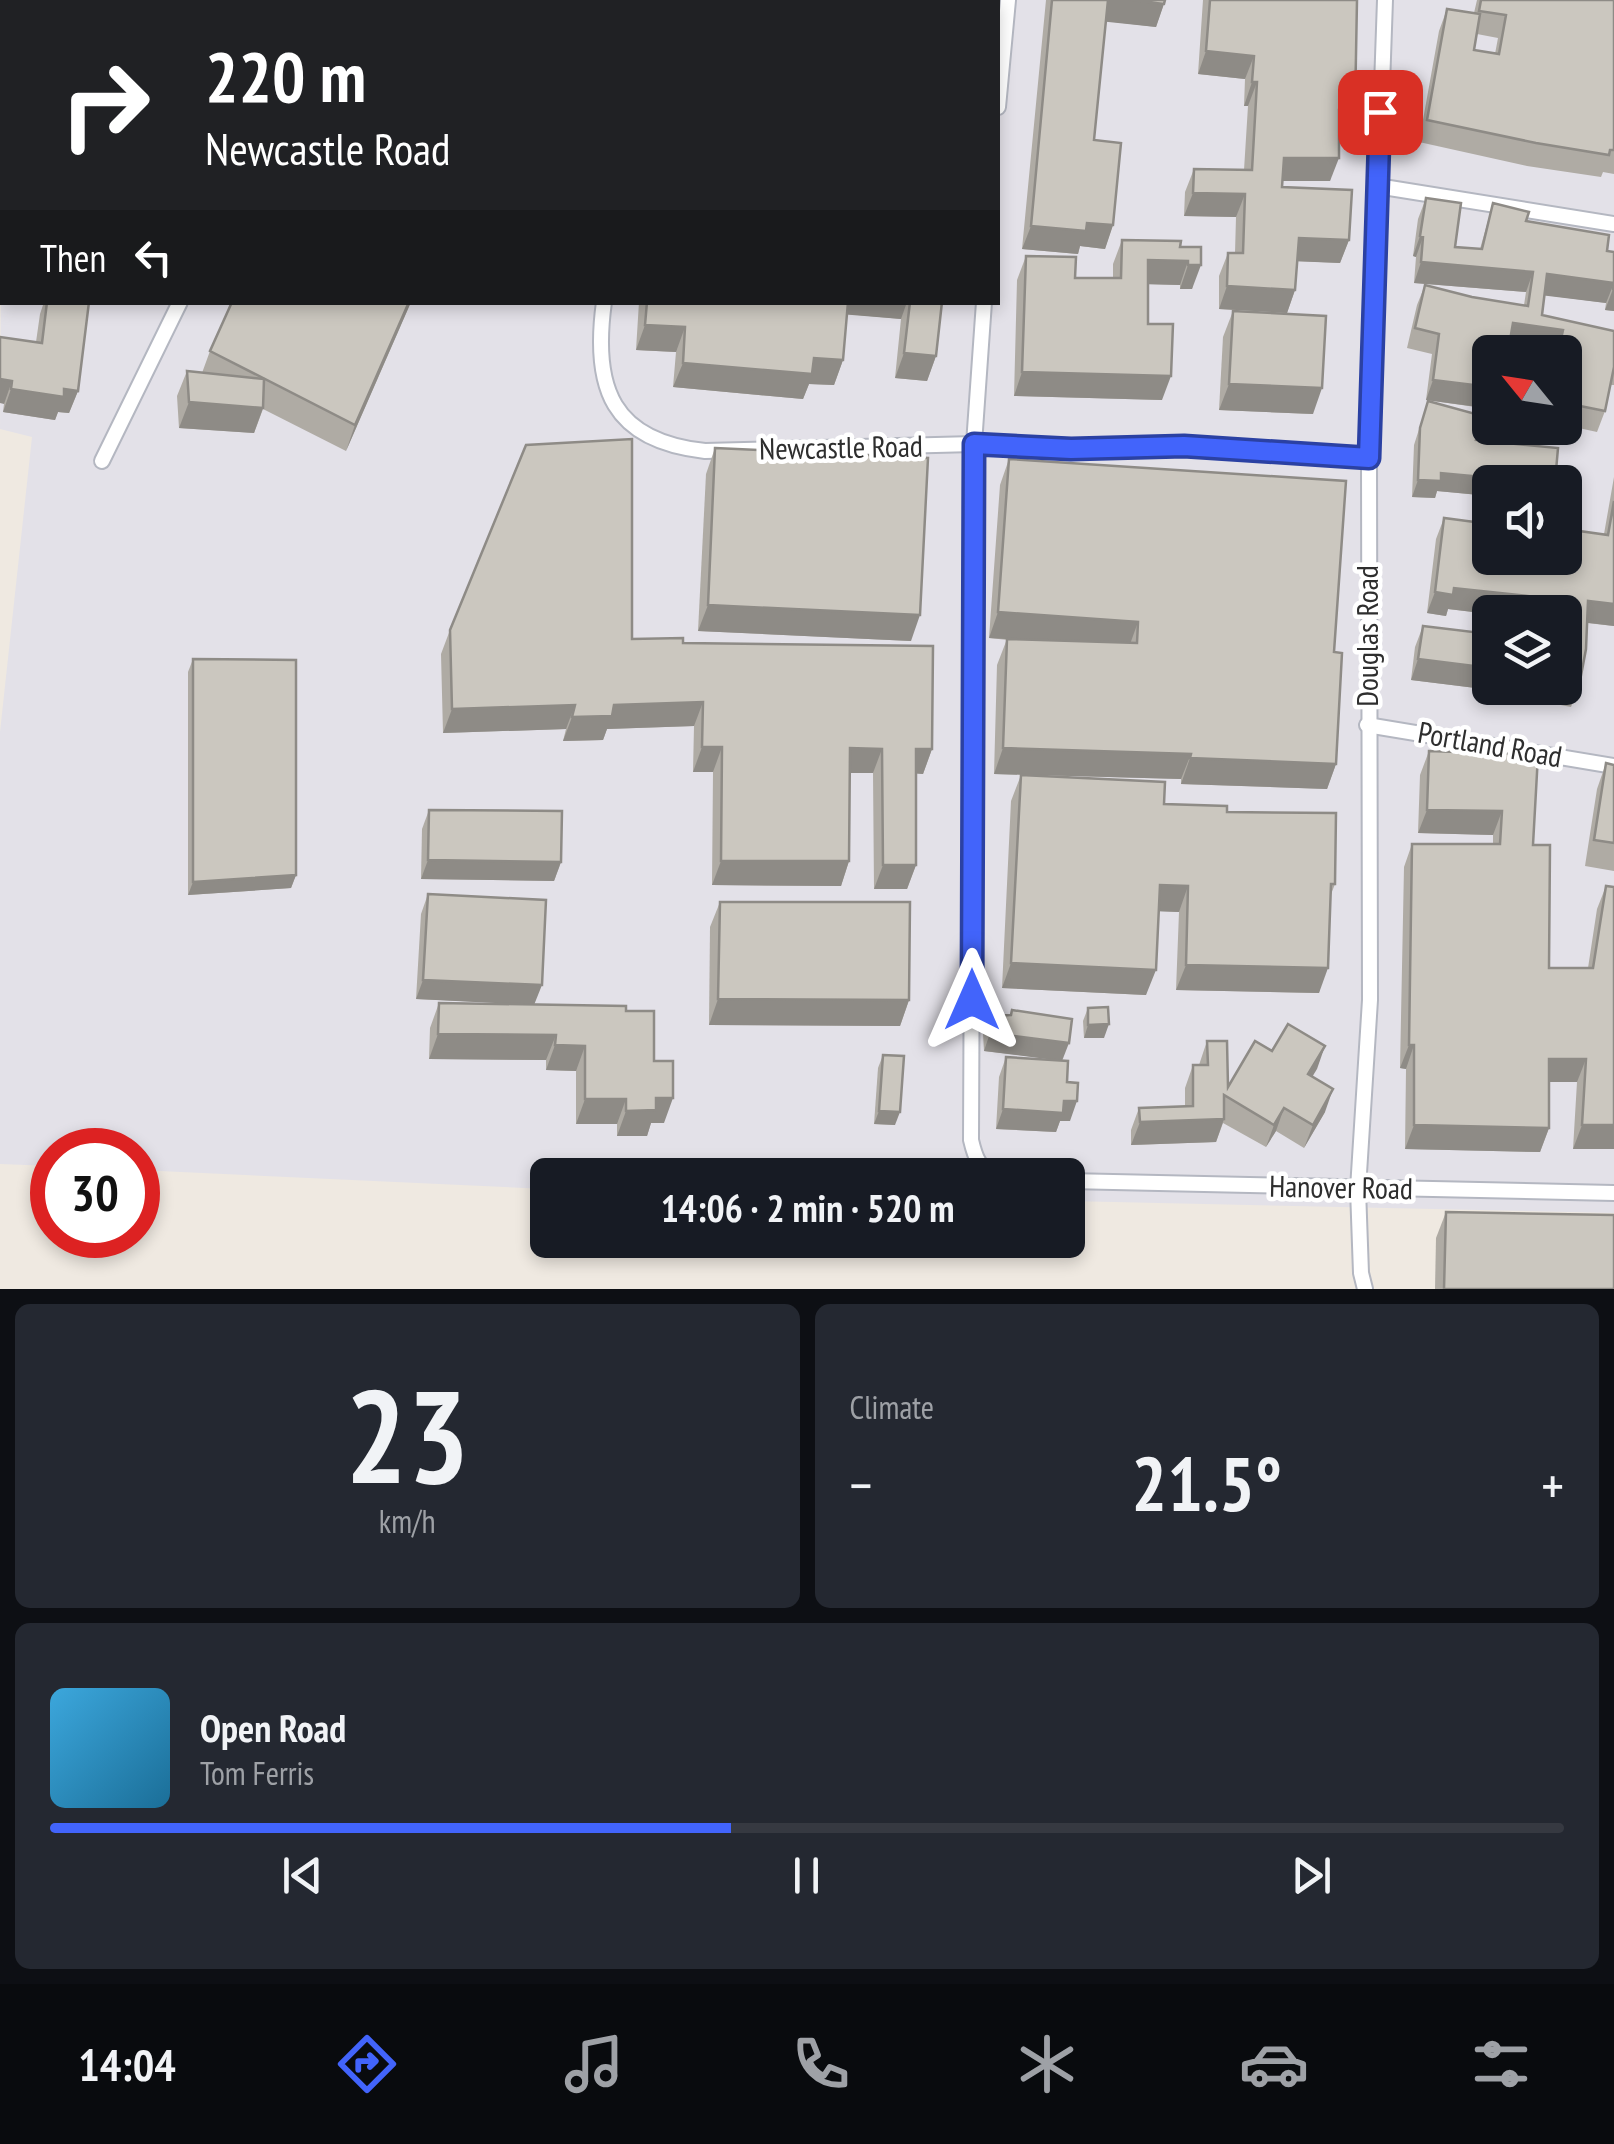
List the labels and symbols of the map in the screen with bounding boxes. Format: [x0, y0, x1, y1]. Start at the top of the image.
pin [1338, 70, 1423, 155]
north arrow [1472, 335, 1582, 445]
street label: Newcastle Road [759, 426, 923, 467]
street label: Douglas Road [1347, 565, 1386, 707]
street label: Portland Road [1415, 712, 1565, 775]
position arrow [920, 948, 1024, 1052]
speed limit sign: 30 [30, 1128, 160, 1258]
street label: Hanover Road [1269, 1166, 1413, 1207]

